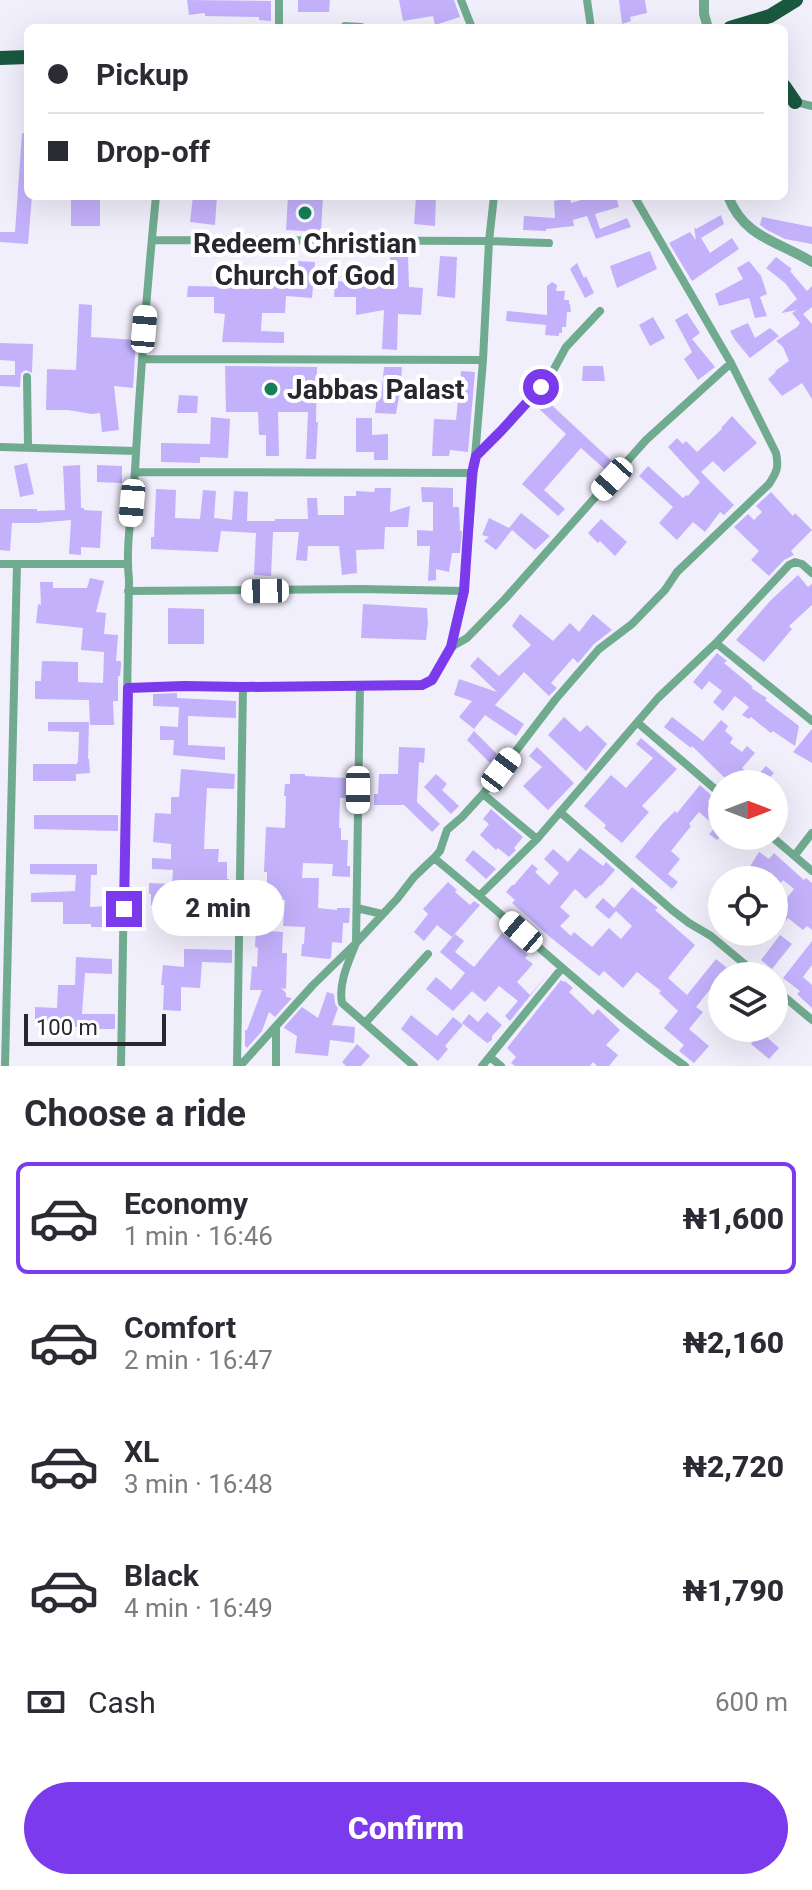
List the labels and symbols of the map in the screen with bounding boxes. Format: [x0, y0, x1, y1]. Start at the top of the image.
marker: Redeem Christian Church of God [296, 204, 314, 222]
place label: Redeem Christian Church of God [193, 227, 417, 292]
car [130, 304, 158, 354]
route start [523, 369, 559, 405]
place label: Jabbas Palast [287, 373, 465, 406]
marker: Jabbas Palast [262, 380, 280, 398]
car [587, 453, 637, 505]
car [118, 478, 146, 528]
car [241, 579, 289, 603]
car [477, 744, 525, 796]
car [346, 766, 370, 814]
north arrow [708, 770, 788, 850]
callout: 2 min [152, 881, 284, 937]
route end [106, 891, 142, 927]
car [495, 907, 547, 957]
scale bar [24, 1010, 166, 1046]

